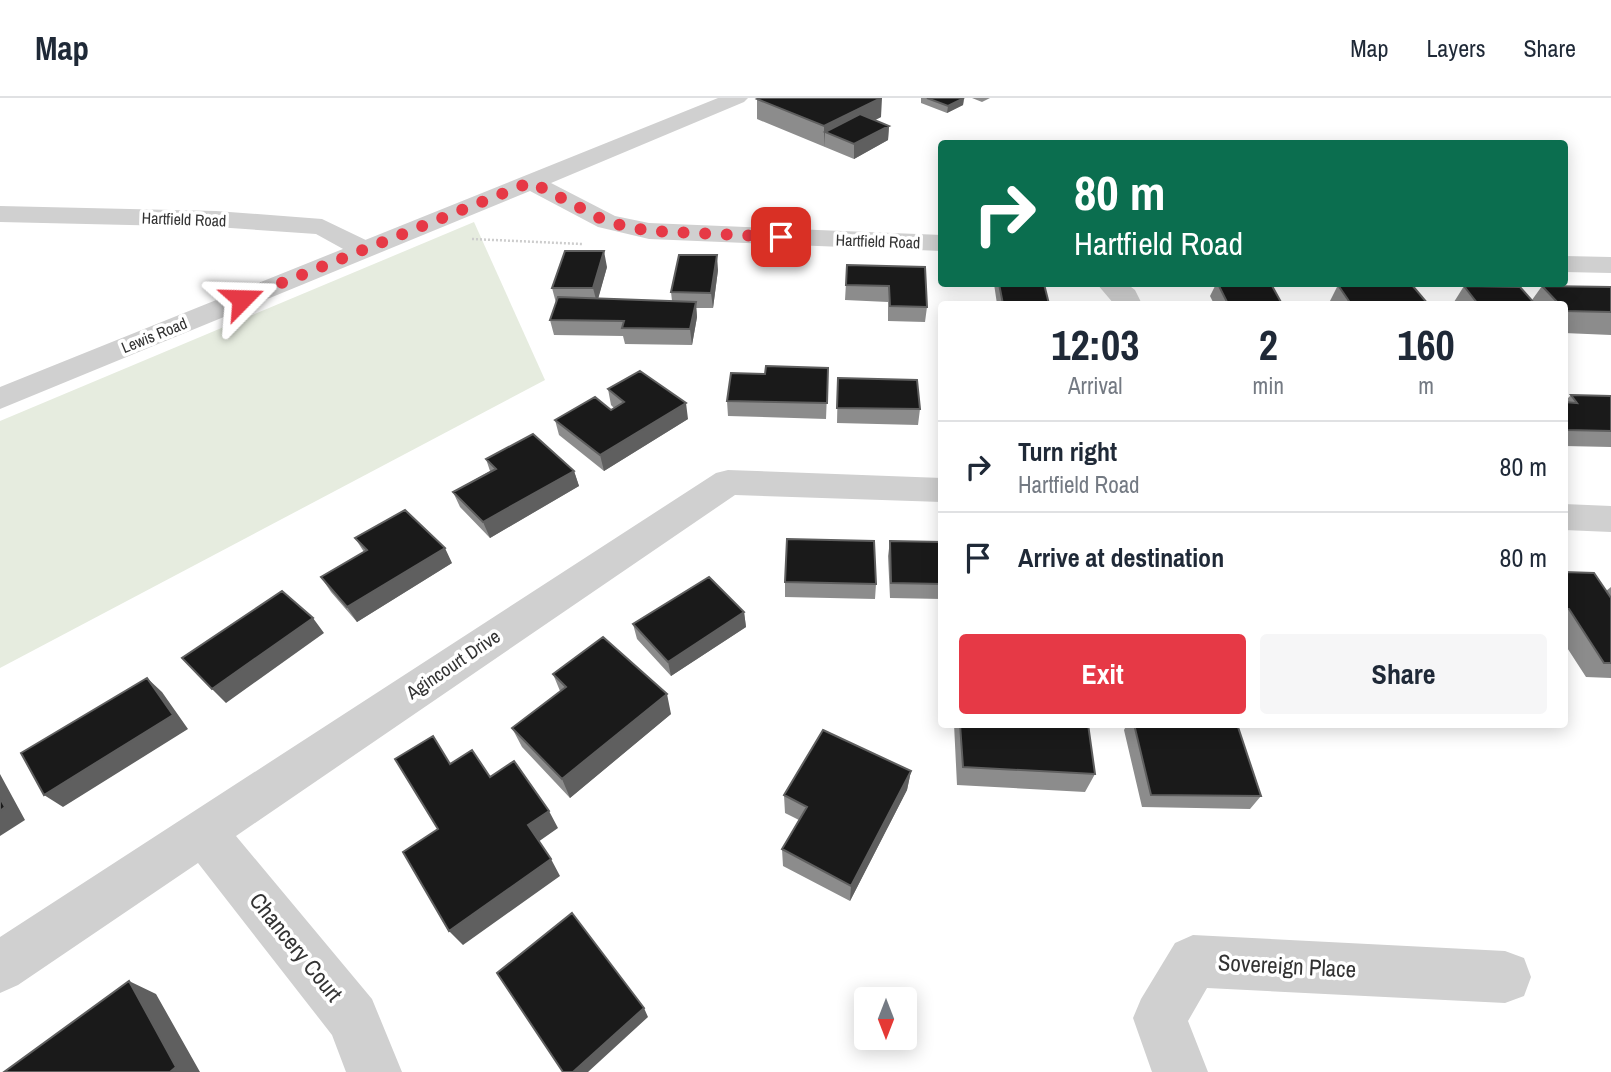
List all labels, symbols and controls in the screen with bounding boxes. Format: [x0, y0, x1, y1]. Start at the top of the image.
text: Map [35, 26, 89, 70]
text: Map [1350, 32, 1388, 64]
text: Layers [1426, 32, 1485, 64]
text: Share [1523, 32, 1576, 64]
text: 80 m [1074, 159, 1166, 225]
icon: right [959, 168, 1050, 259]
street label: Hartfield Road [141, 207, 227, 231]
pin [751, 207, 811, 267]
icon: arrive [762, 218, 800, 256]
text: Hartfield Road [1074, 222, 1243, 265]
street label: Hartfield Road [835, 229, 921, 253]
position arrow [205, 262, 279, 336]
street label: Lewis Road [118, 312, 190, 358]
text: 12:03 [1051, 317, 1139, 373]
text: 2 [1259, 317, 1278, 373]
text: 160 [1397, 317, 1455, 373]
text: Arrival [1068, 370, 1123, 401]
text: min [1253, 370, 1284, 401]
text: m [1418, 370, 1434, 401]
text: Turn right [1018, 434, 1117, 469]
icon: right [959, 448, 997, 486]
text: 80 m [1500, 449, 1547, 484]
text: Hartfield Road [1018, 469, 1140, 500]
icon: arrive [959, 539, 997, 577]
text: Arrive at destination [1018, 540, 1224, 575]
text: 80 m [1500, 540, 1547, 575]
street label: Agincourt Drive [400, 623, 505, 706]
button: Exit [959, 634, 1246, 714]
button: Share [1260, 634, 1547, 714]
street label: Chancery Court [243, 886, 350, 1008]
street label: Sovereign Place [1217, 946, 1357, 985]
north arrow [854, 987, 917, 1050]
map controls [854, 987, 917, 1050]

